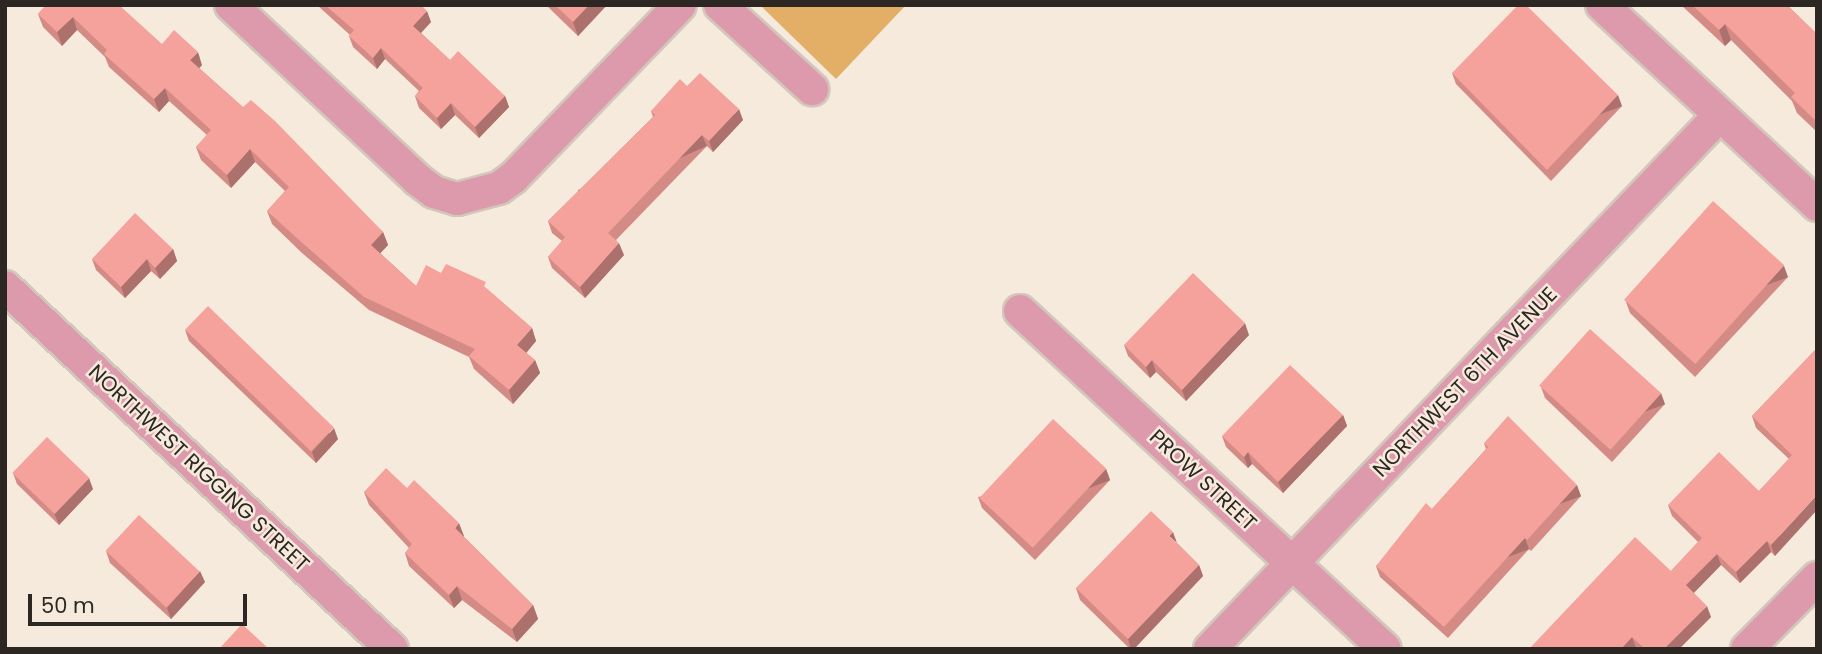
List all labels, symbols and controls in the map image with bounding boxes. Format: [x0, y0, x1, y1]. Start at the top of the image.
street label: NORTHWEST 6TH AVENUE [1368, 282, 1562, 482]
street label: NORTHWEST RIGGING STREET [84, 359, 314, 577]
street label: PROW STREET [1144, 424, 1262, 536]
scale bar [32, 580, 250, 624]
text: 50 m [41, 591, 95, 620]

